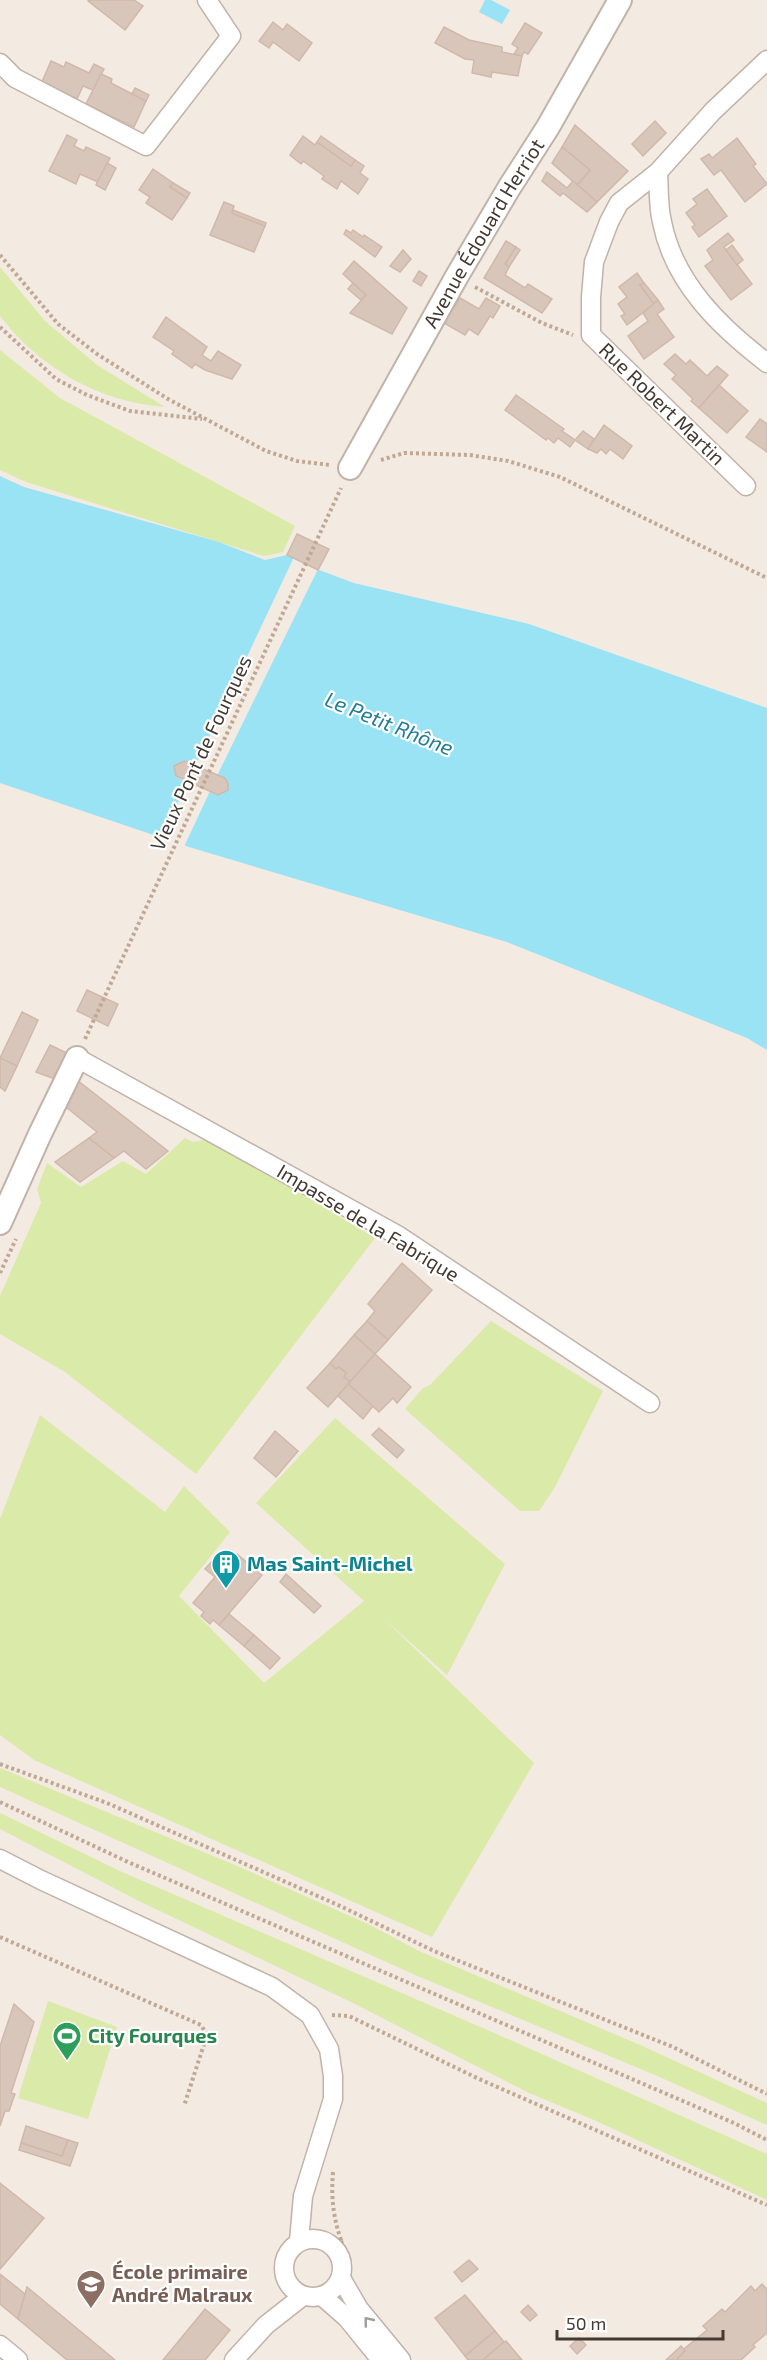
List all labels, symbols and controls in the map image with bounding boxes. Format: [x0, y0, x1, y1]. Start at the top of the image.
street label: Avenue Édouard Herriot [418, 134, 549, 332]
street label: Rue Robert Martin [595, 337, 731, 469]
street label: Vieux Pont de Fourques [144, 651, 256, 854]
water label: Le Petit Rhône [322, 686, 457, 760]
street label: Impasse de la Fabrique [273, 1158, 464, 1286]
building icon: Mas Saint-Michel [210, 1548, 242, 1590]
place label: Mas Saint-Michel [247, 1551, 413, 1575]
sports icon: City Fourques [51, 2020, 83, 2062]
place label: City Fourques [88, 2023, 217, 2048]
place label: École primaire André Malraux [112, 2259, 253, 2306]
school or university icon: École primaire André Malraux [75, 2268, 107, 2310]
scale bar [557, 2303, 724, 2341]
text: 50 m [566, 2312, 606, 2334]
one-way arrow [365, 2316, 376, 2327]

